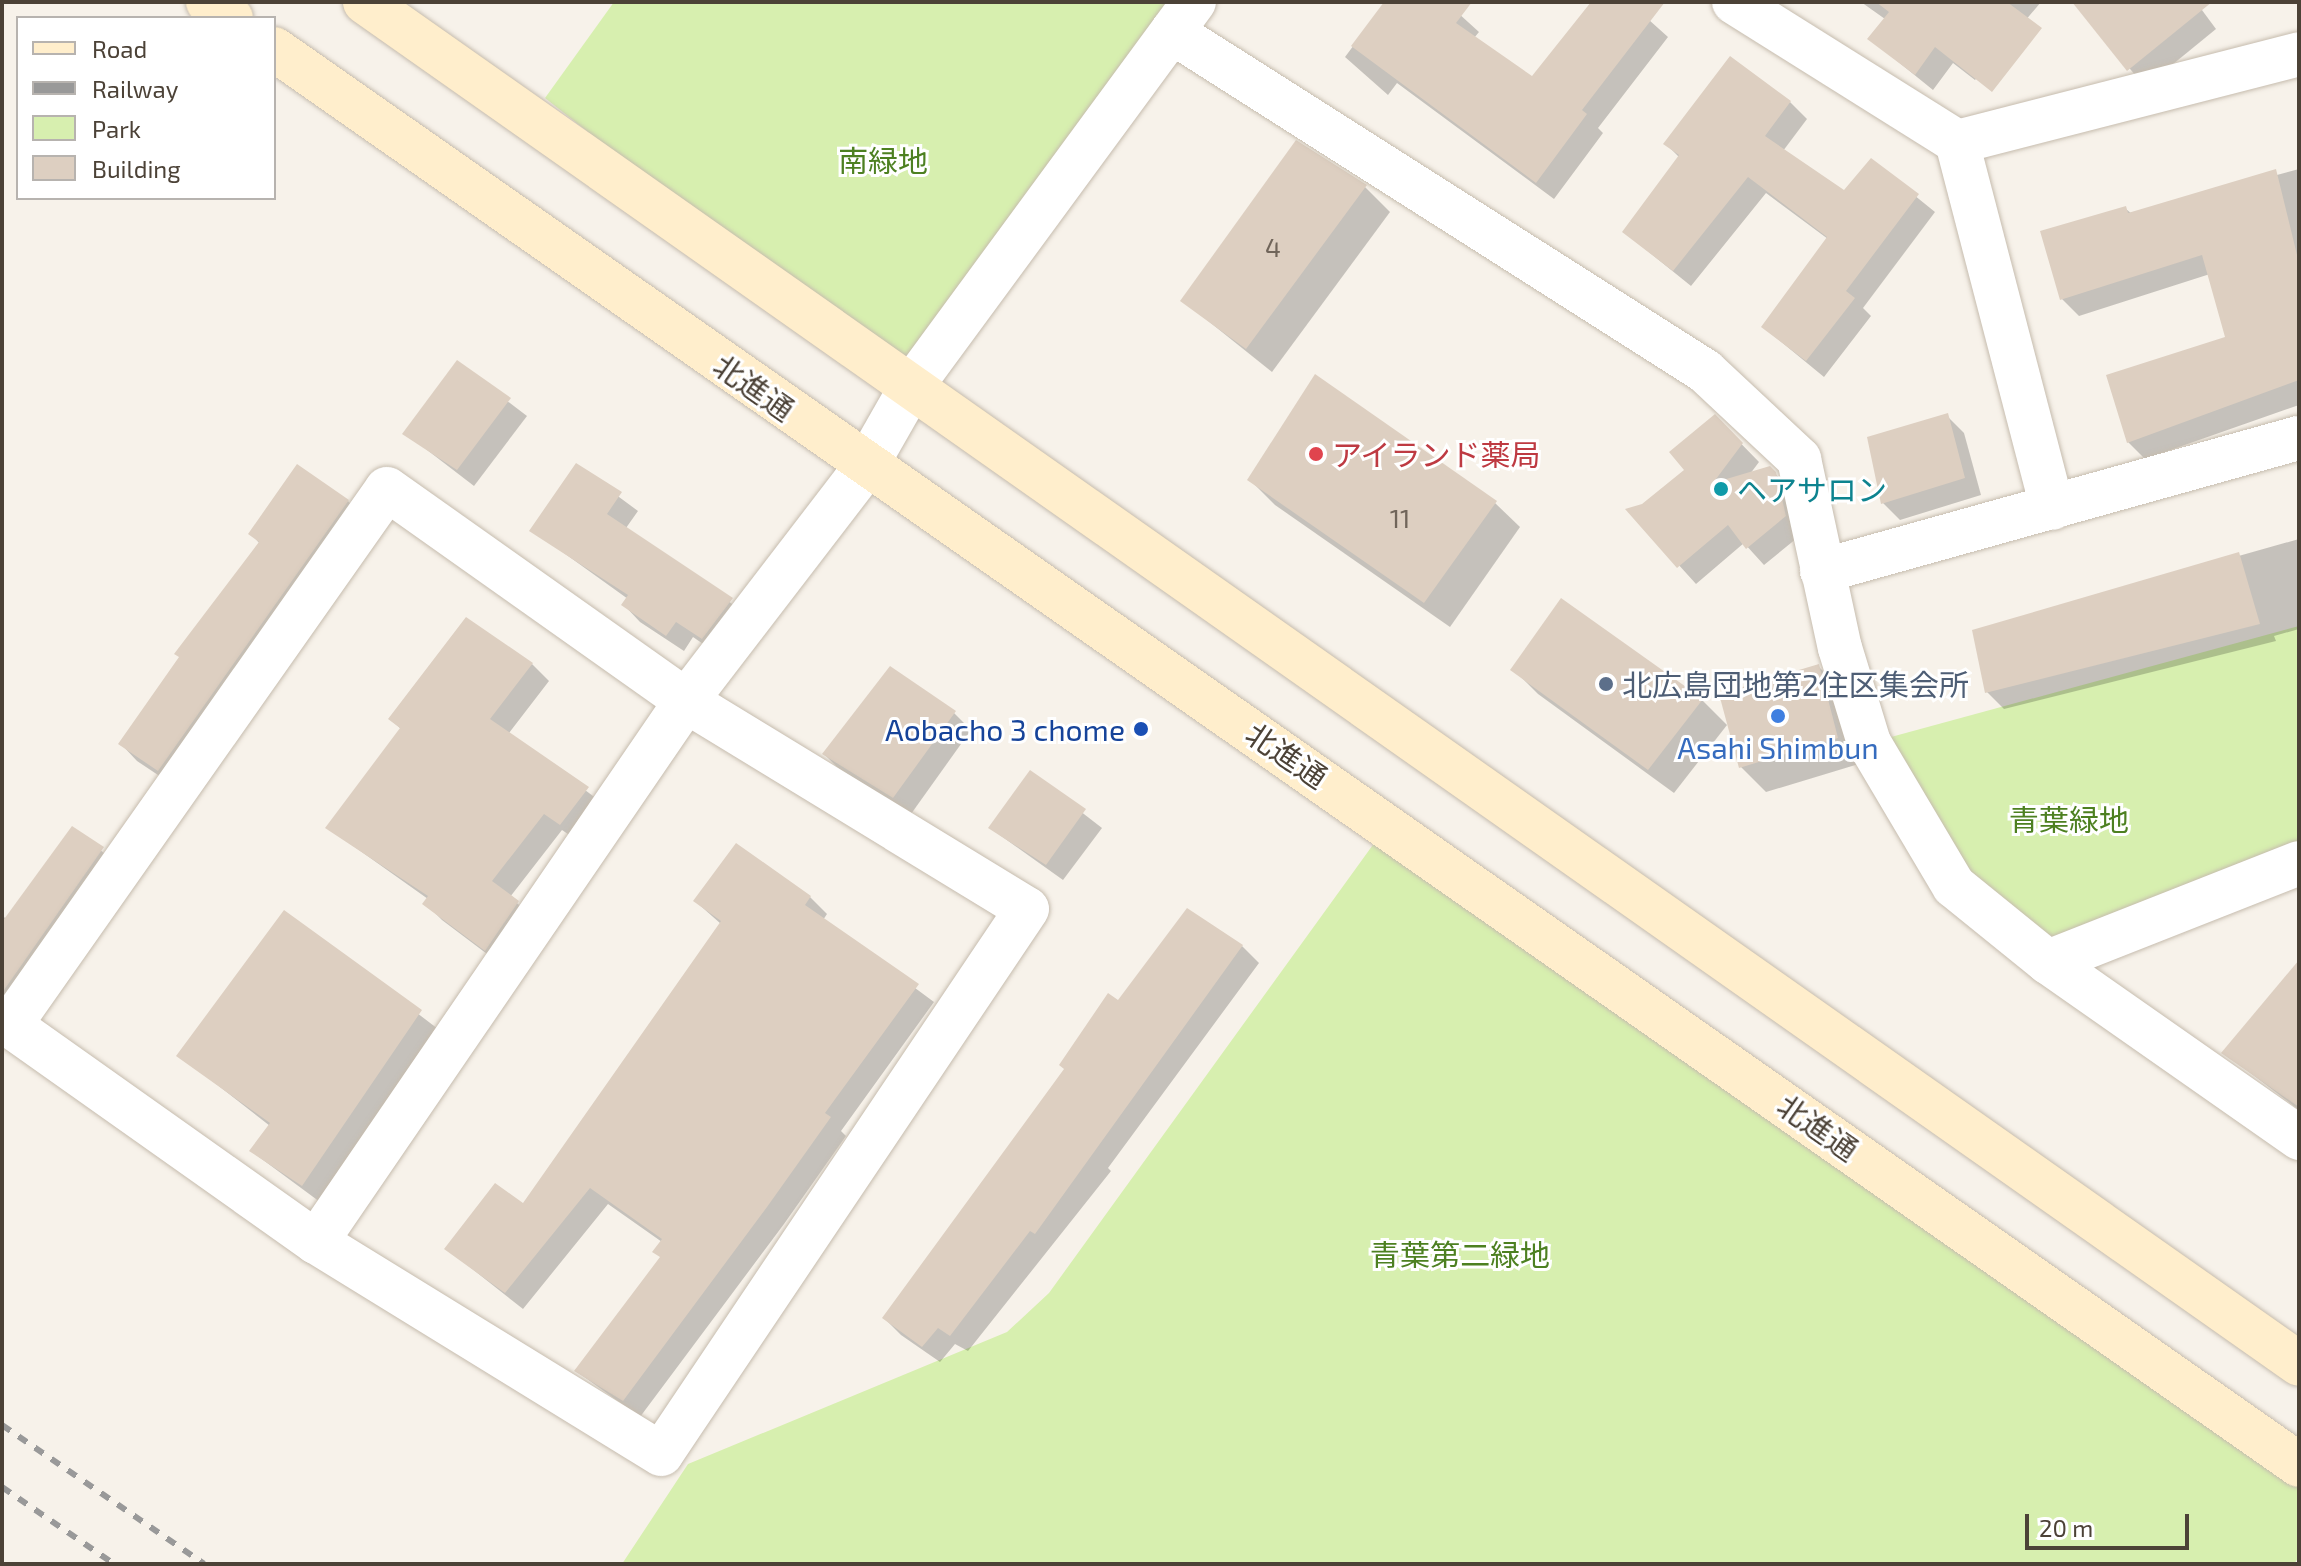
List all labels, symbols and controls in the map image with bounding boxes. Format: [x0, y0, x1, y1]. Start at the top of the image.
legend [16, 16, 276, 200]
text: Road [92, 34, 147, 63]
text: Railway [92, 74, 178, 103]
text: Park [92, 114, 141, 143]
park label: 南緑地 [838, 142, 928, 178]
text: Building [92, 154, 181, 183]
house number: 4 [1265, 231, 1281, 263]
street label: 北進通 [707, 346, 801, 428]
place label: アイランド薬局 [1332, 436, 1542, 472]
marker: アイランド薬局 [1307, 445, 1325, 463]
place label: ヘアサロン [1737, 471, 1887, 507]
marker: ヘアサロン [1712, 480, 1730, 498]
house number: 11 [1390, 502, 1410, 534]
place label: 北広島団地第2住区集会所 [1622, 666, 1969, 702]
marker: 北広島団地第2住区集会所 [1597, 675, 1615, 693]
marker: Asahi Shimbun [1769, 707, 1787, 725]
place label: Aobacho 3 chome [885, 711, 1125, 747]
street label: 北進通 [1240, 715, 1334, 795]
marker: Aobacho 3 chome [1132, 720, 1150, 738]
place label: Asahi Shimbun [1677, 729, 1879, 765]
park label: 青葉緑地 [2009, 801, 2129, 837]
street label: 北進通 [1771, 1086, 1865, 1168]
park label: 青葉第二緑地 [1370, 1236, 1550, 1272]
scale bar [2029, 1498, 2193, 1548]
text: 20 m [2039, 1513, 2093, 1542]

